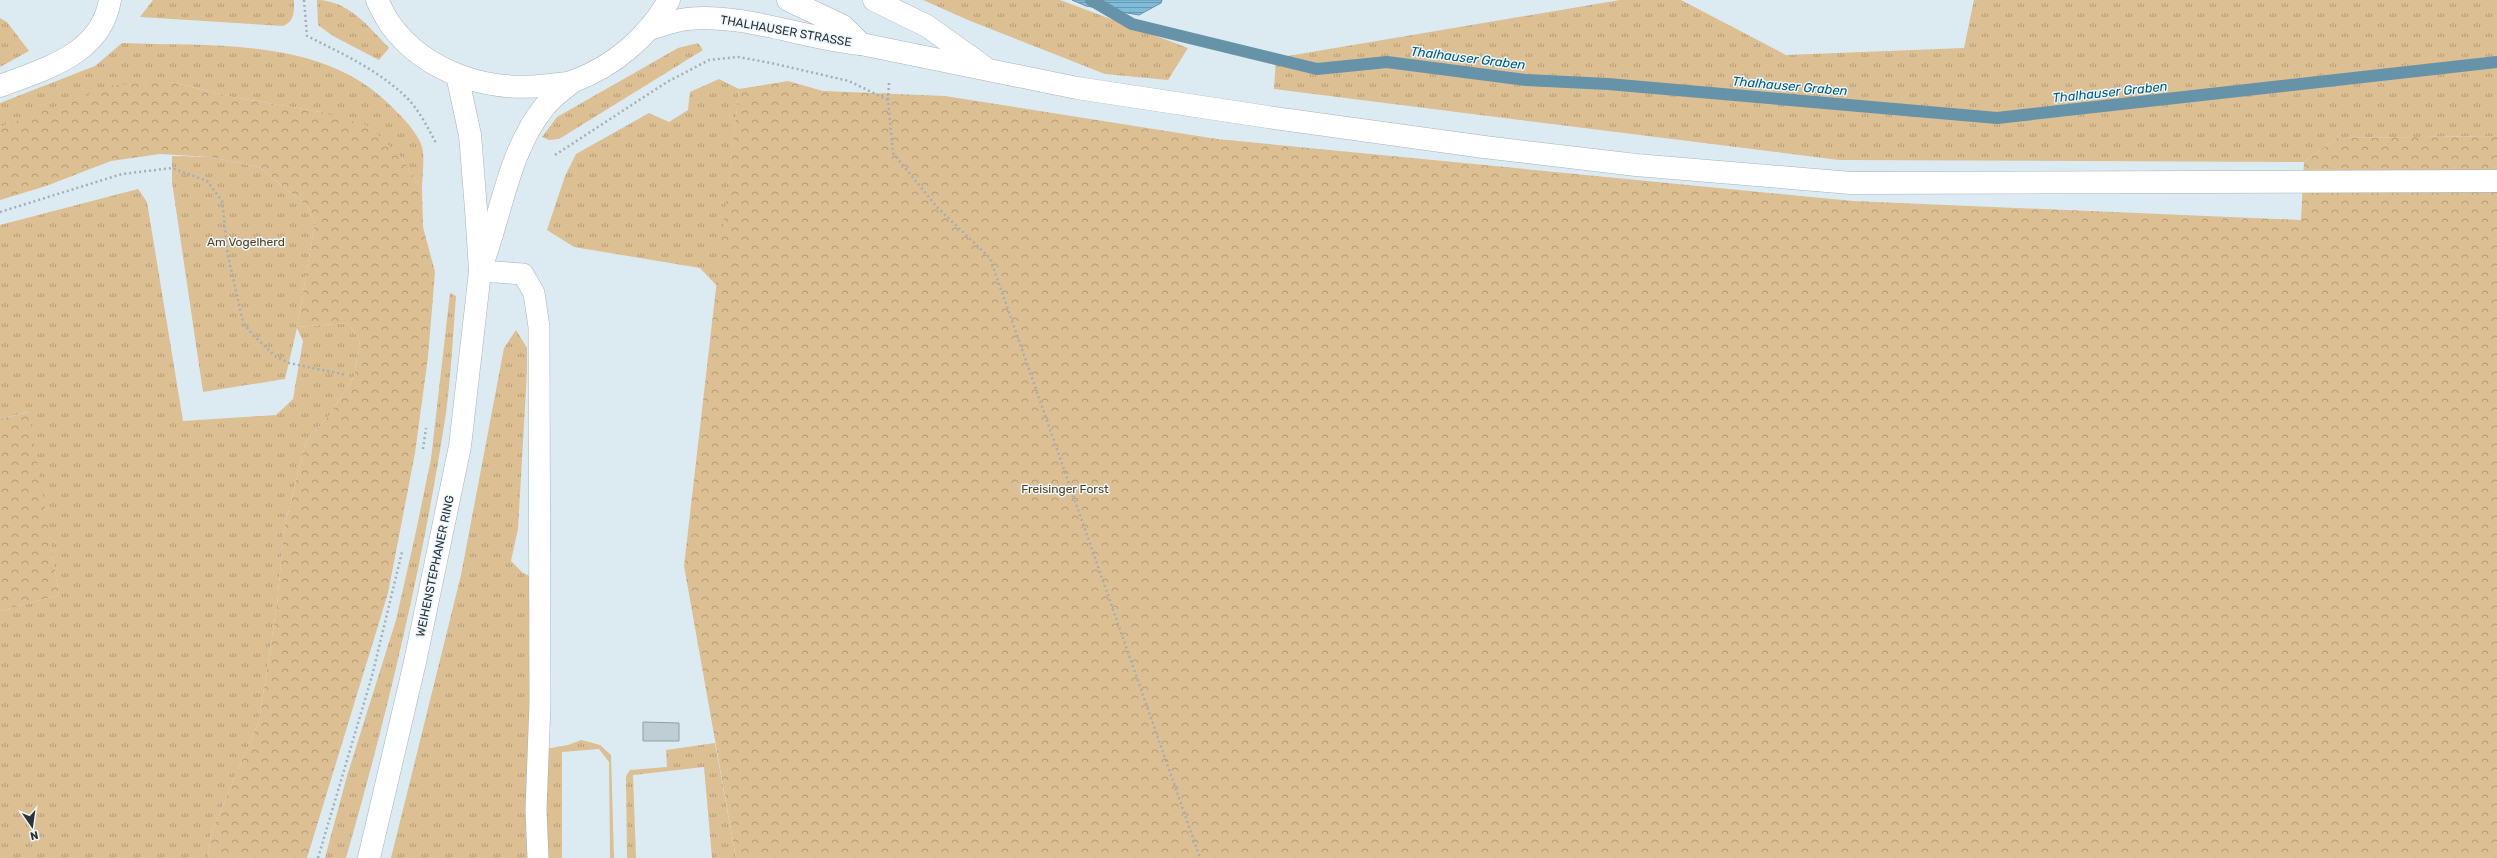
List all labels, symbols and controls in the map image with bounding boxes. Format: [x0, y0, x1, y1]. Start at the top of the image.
street label: THALHAUSER STRASSE [719, 13, 853, 49]
water label: Thalhauser Graben [1410, 44, 1526, 72]
water label: Thalhauser Graben [1732, 73, 1848, 99]
water label: Thalhauser Graben [2052, 78, 2168, 105]
park label: Am Vogelherd [207, 235, 285, 249]
park label: Freisinger Forst [1021, 482, 1109, 496]
street label: WEIHENSTEPHANER RING [413, 494, 457, 638]
north arrow [12, 806, 52, 846]
text: N [29, 828, 39, 842]

